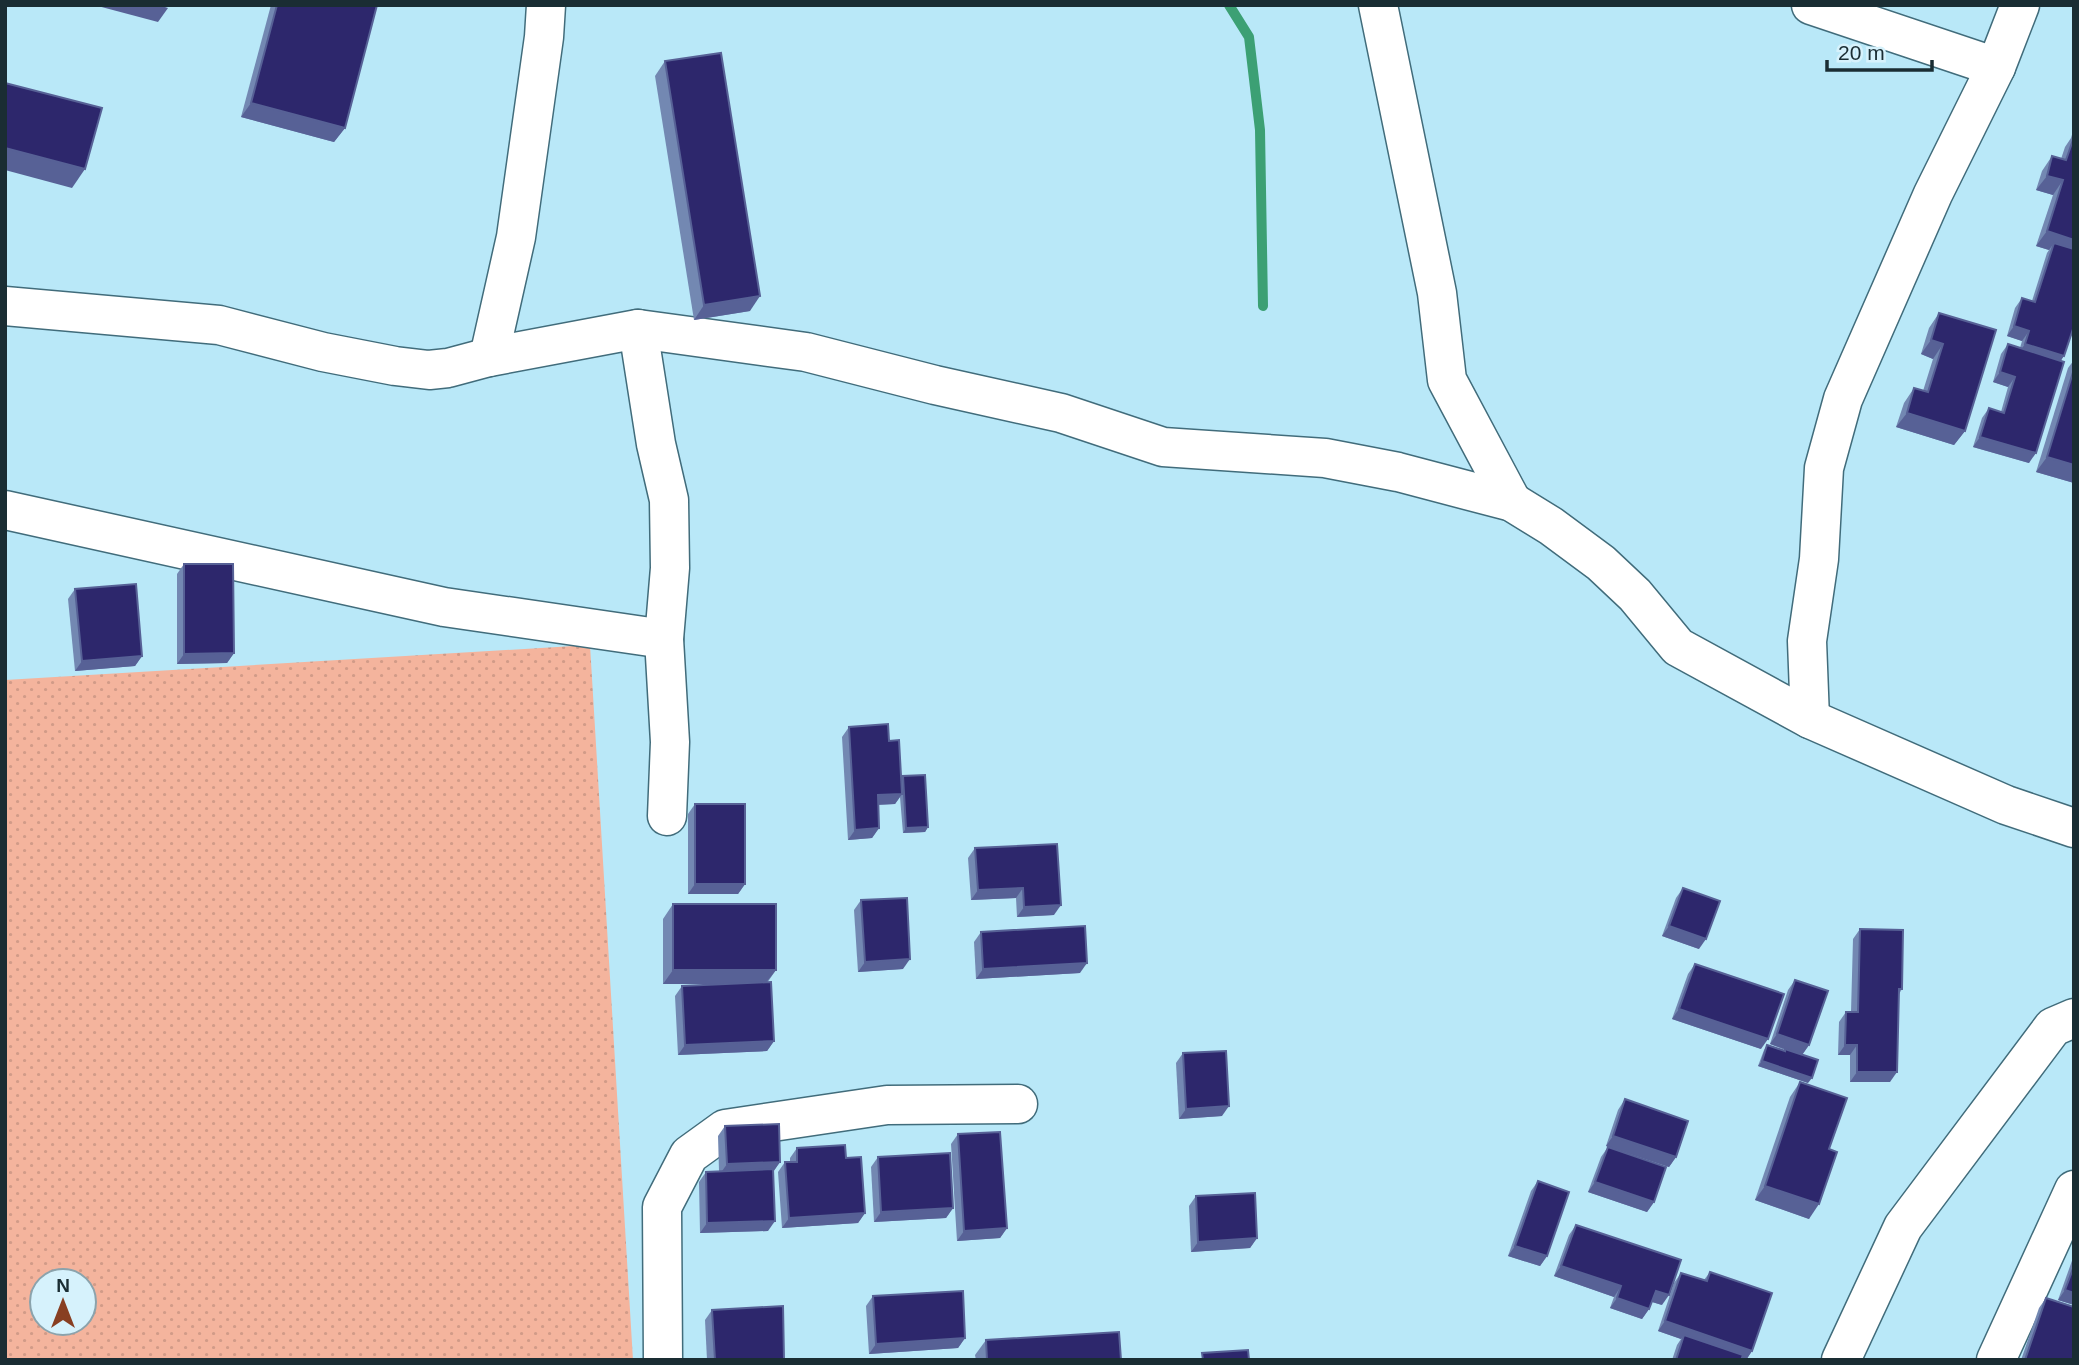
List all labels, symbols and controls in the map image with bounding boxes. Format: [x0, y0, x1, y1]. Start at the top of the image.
scale bar [1827, 28, 1932, 72]
text: 20 m [1838, 41, 1885, 64]
north arrow [28, 1267, 98, 1337]
text: N [56, 1275, 70, 1296]

